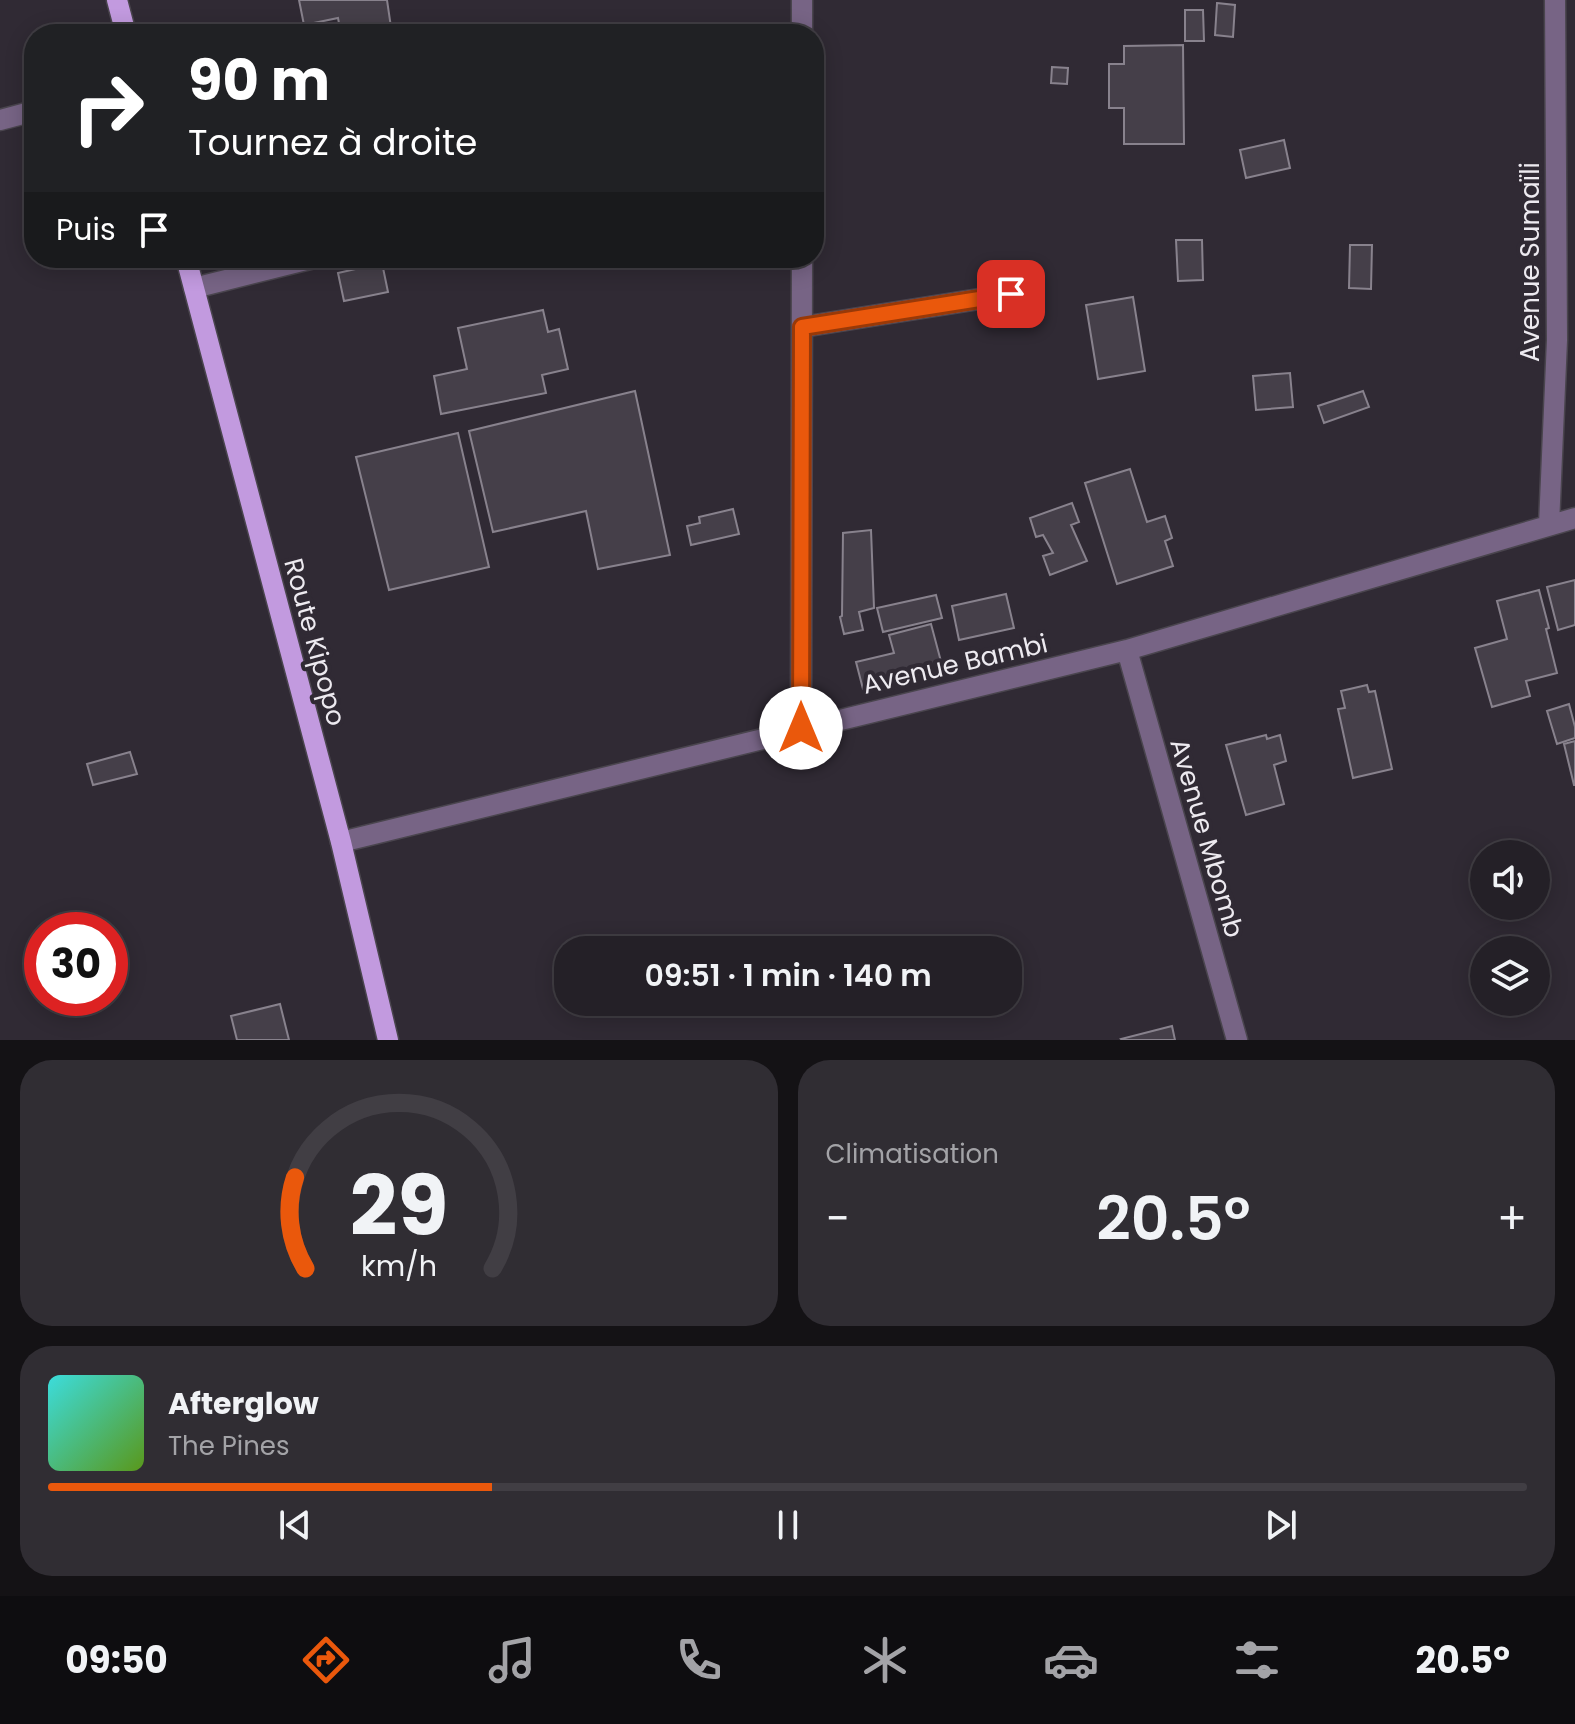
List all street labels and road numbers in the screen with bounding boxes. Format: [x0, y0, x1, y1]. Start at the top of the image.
street label: Avenue Sumaïli [1512, 162, 1548, 362]
street label: Route Kipopo [275, 554, 355, 730]
street label: Avenue Bambi [859, 625, 1051, 703]
street label: Avenue Mbomb [1161, 734, 1253, 942]

